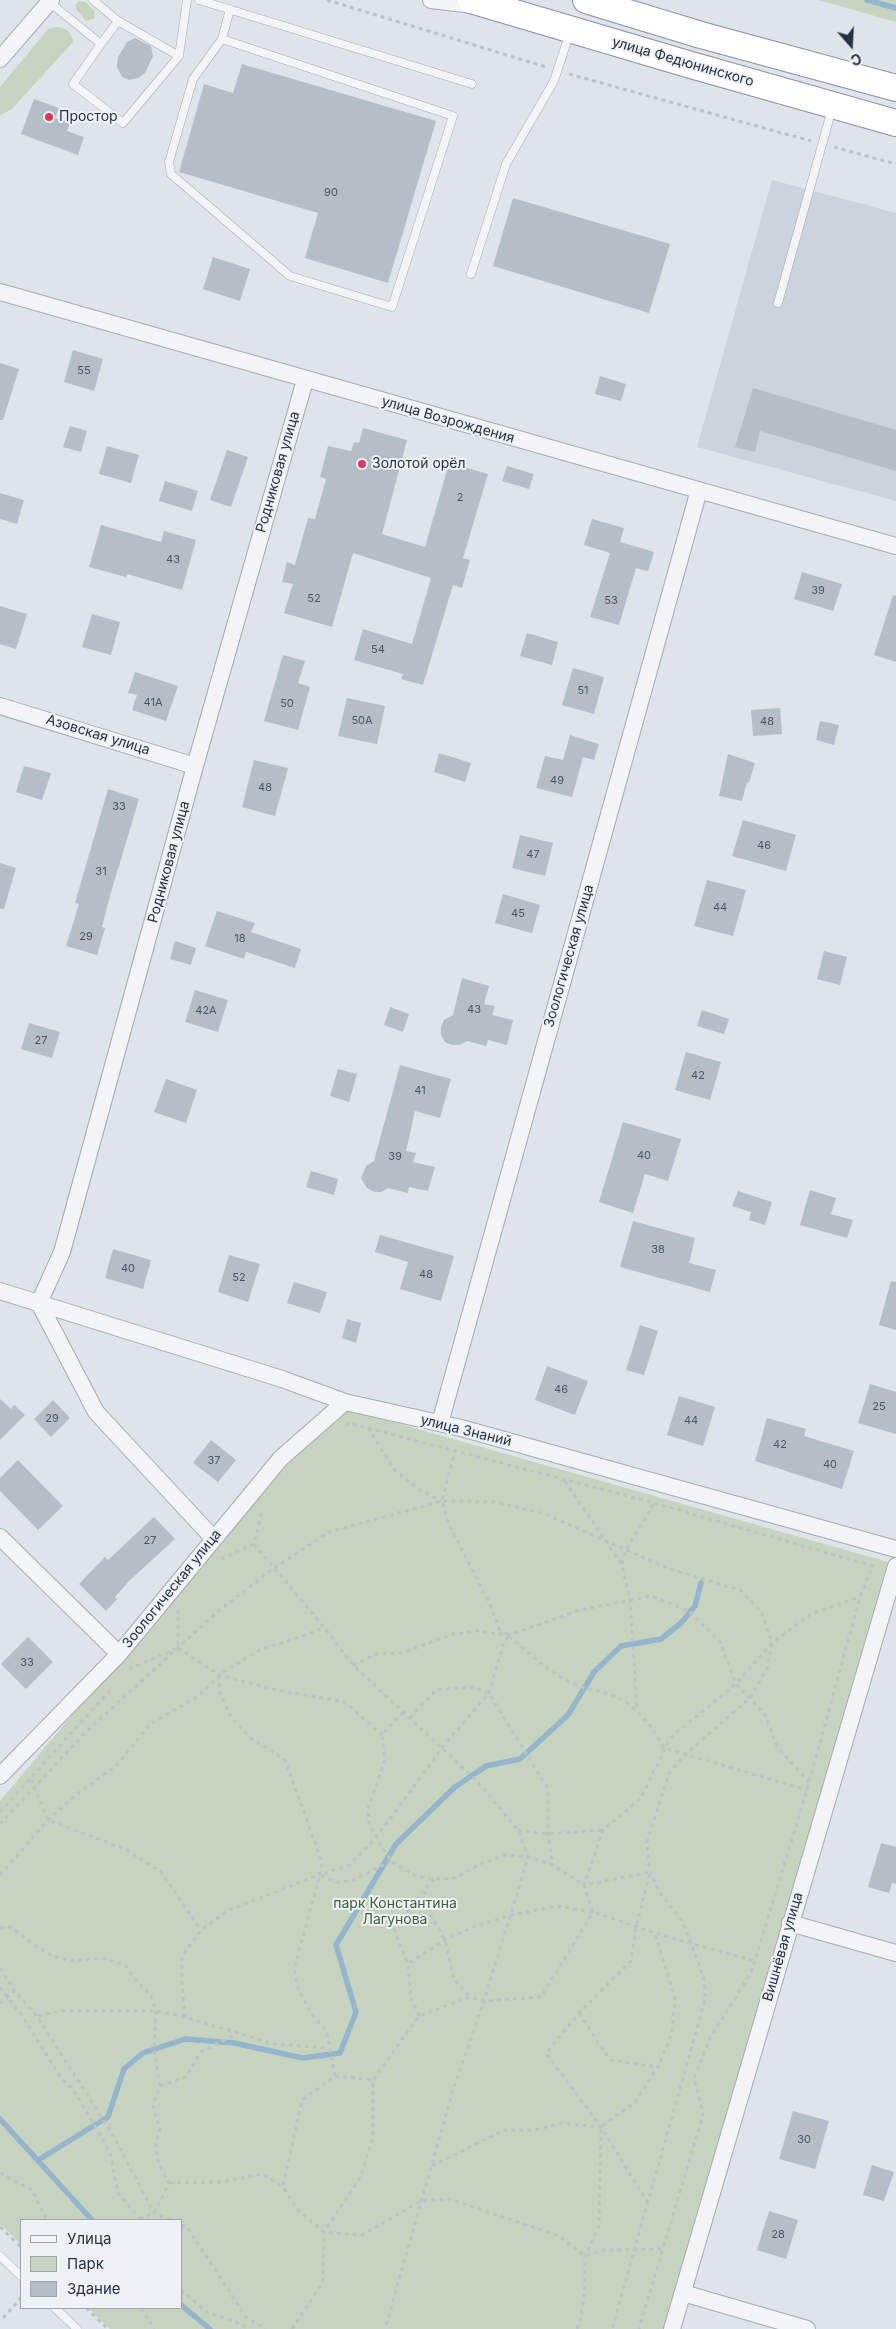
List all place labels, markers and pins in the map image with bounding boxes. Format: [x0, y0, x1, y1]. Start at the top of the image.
place label: Простор [59, 109, 118, 125]
marker: Простор [43, 111, 55, 123]
place label: Золотой орёл [372, 456, 466, 472]
marker: Золотой орёл [356, 458, 368, 470]

